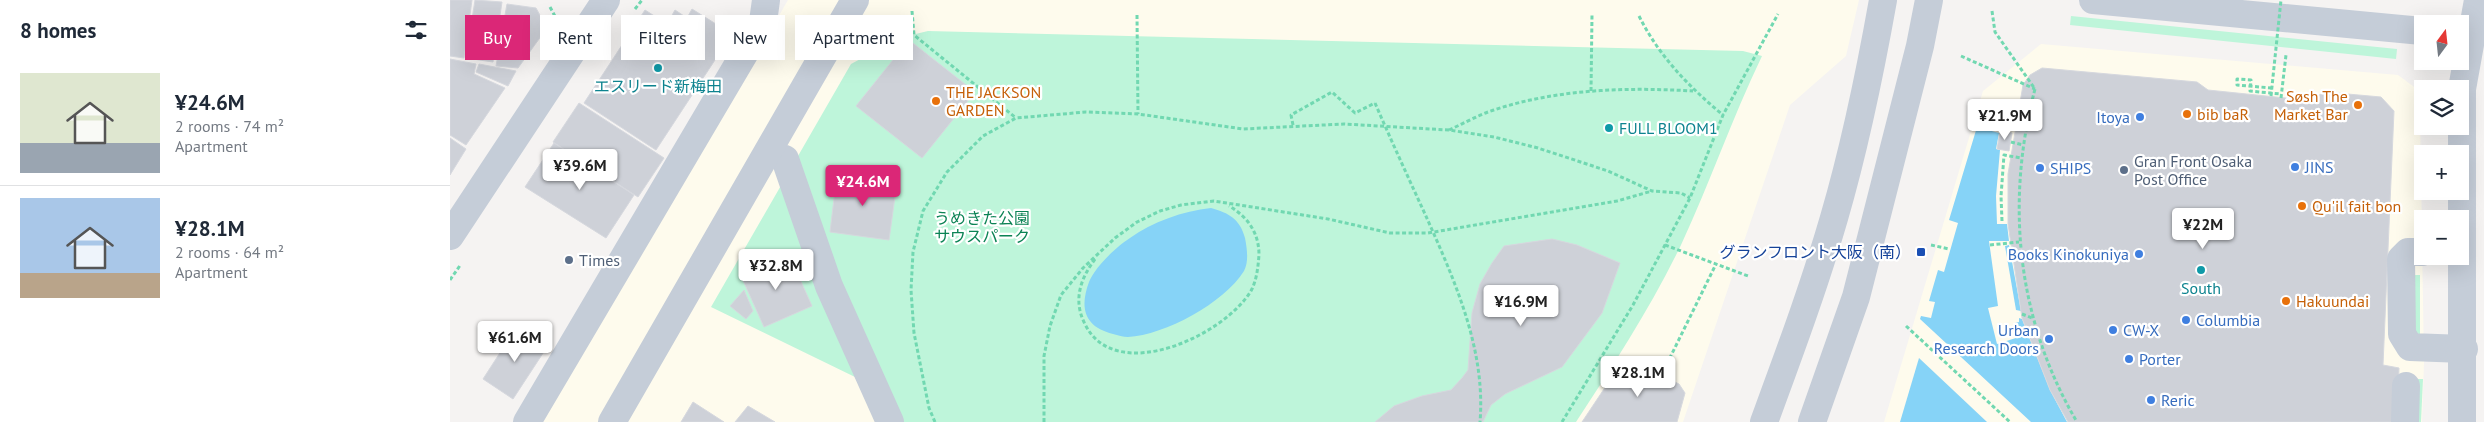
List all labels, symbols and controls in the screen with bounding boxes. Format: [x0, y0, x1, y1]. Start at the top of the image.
chip: Buy [465, 15, 530, 60]
chip: Rent [540, 15, 611, 60]
chip: Filters [621, 15, 705, 60]
chip: New [715, 15, 785, 60]
chip: Apartment [795, 15, 913, 60]
north arrow [2414, 15, 2469, 70]
map controls [2414, 15, 2469, 265]
icon: filters [402, 16, 430, 44]
text: 8 homes [20, 17, 96, 44]
marker: エスリード新梅田 [652, 62, 664, 74]
place label: エスリード新梅田 [594, 76, 722, 96]
button: layers [2414, 80, 2469, 135]
place label: THE JACKSON GARDEN [946, 82, 1041, 120]
place label: Søsh The Market Bar [2274, 86, 2349, 124]
text: ¥24.6M [175, 89, 245, 116]
icon: home [60, 93, 120, 153]
marker: THE JACKSON GARDEN [930, 95, 942, 107]
pin: ¥21.9M [1964, 98, 2046, 141]
marker: Søsh The Market Bar [2352, 99, 2364, 111]
place label: bib baR [2197, 104, 2249, 124]
text: ¥21.9M [1978, 105, 2032, 125]
place label: Itoya [2096, 107, 2130, 127]
marker: bib baR [2181, 108, 2193, 120]
marker: Itoya [2134, 111, 2146, 123]
text: 2 rooms · 74 m² [175, 116, 284, 136]
place label: FULL BLOOM1 [1619, 118, 1718, 138]
marker: FULL BLOOM1 [1603, 122, 1615, 134]
text: Apartment [175, 136, 248, 156]
button: + [2414, 145, 2469, 200]
pin: ¥39.6M [539, 148, 621, 191]
place label: Gran Front Osaka Post Office [2134, 151, 2252, 189]
text: ¥39.6M [553, 155, 607, 175]
place label: JINS [2304, 157, 2334, 177]
place label: SHIPS [2050, 158, 2091, 178]
marker: JINS [2289, 161, 2301, 173]
marker: SHIPS [2034, 162, 2046, 174]
pin: ¥24.6M [822, 164, 904, 207]
marker: Gran Front Osaka Post Office [2118, 164, 2130, 176]
text: ¥24.6M [836, 171, 890, 191]
place label: Qu'il fait bon [2312, 196, 2401, 216]
marker: Qu'il fait bon [2296, 200, 2308, 212]
park label: うめきた公園 サウスパーク [934, 208, 1030, 246]
pin: ¥22M [2173, 208, 2233, 250]
button: − [2414, 210, 2469, 265]
text: ¥22M [2183, 214, 2223, 234]
text: ¥28.1M [175, 215, 245, 242]
icon: home [60, 218, 120, 278]
text: 2 rooms · 64 m² [175, 242, 284, 262]
place label: グランフロント大阪（南） [1719, 242, 1911, 262]
place label: Books Kinokuniya [2008, 244, 2129, 264]
marker: グランフロント大阪（南） [1915, 246, 1927, 258]
pin: ¥32.8M [735, 248, 817, 291]
marker: Books Kinokuniya [2133, 248, 2145, 260]
place label: Times [579, 250, 620, 270]
marker: Times [563, 254, 575, 266]
text: ¥32.8M [749, 255, 803, 275]
text: Apartment [175, 262, 248, 282]
marker: South [2195, 264, 2207, 276]
place label: South [2181, 278, 2221, 298]
pin: ¥16.9M [1480, 284, 1562, 327]
text: ¥16.9M [1494, 291, 1548, 311]
place label: Hakuundai [2296, 291, 2369, 311]
marker: Hakuundai [2280, 295, 2292, 307]
place label: Columbia [2196, 310, 2260, 330]
marker: Columbia [2180, 314, 2192, 326]
pin: ¥61.6M [474, 320, 556, 363]
place label: Urban Research Doors [1934, 320, 2039, 358]
place label: CW-X [2123, 320, 2159, 340]
marker: CW-X [2107, 324, 2119, 336]
text: ¥61.6M [488, 327, 542, 347]
marker: Urban Research Doors [2043, 333, 2055, 345]
place label: Porter [2139, 349, 2181, 369]
marker: Porter [2123, 353, 2135, 365]
pin: ¥28.1M [1597, 356, 1679, 398]
text: ¥28.1M [1611, 362, 1665, 382]
place label: Reric [2161, 390, 2195, 410]
marker: Reric [2145, 394, 2157, 406]

